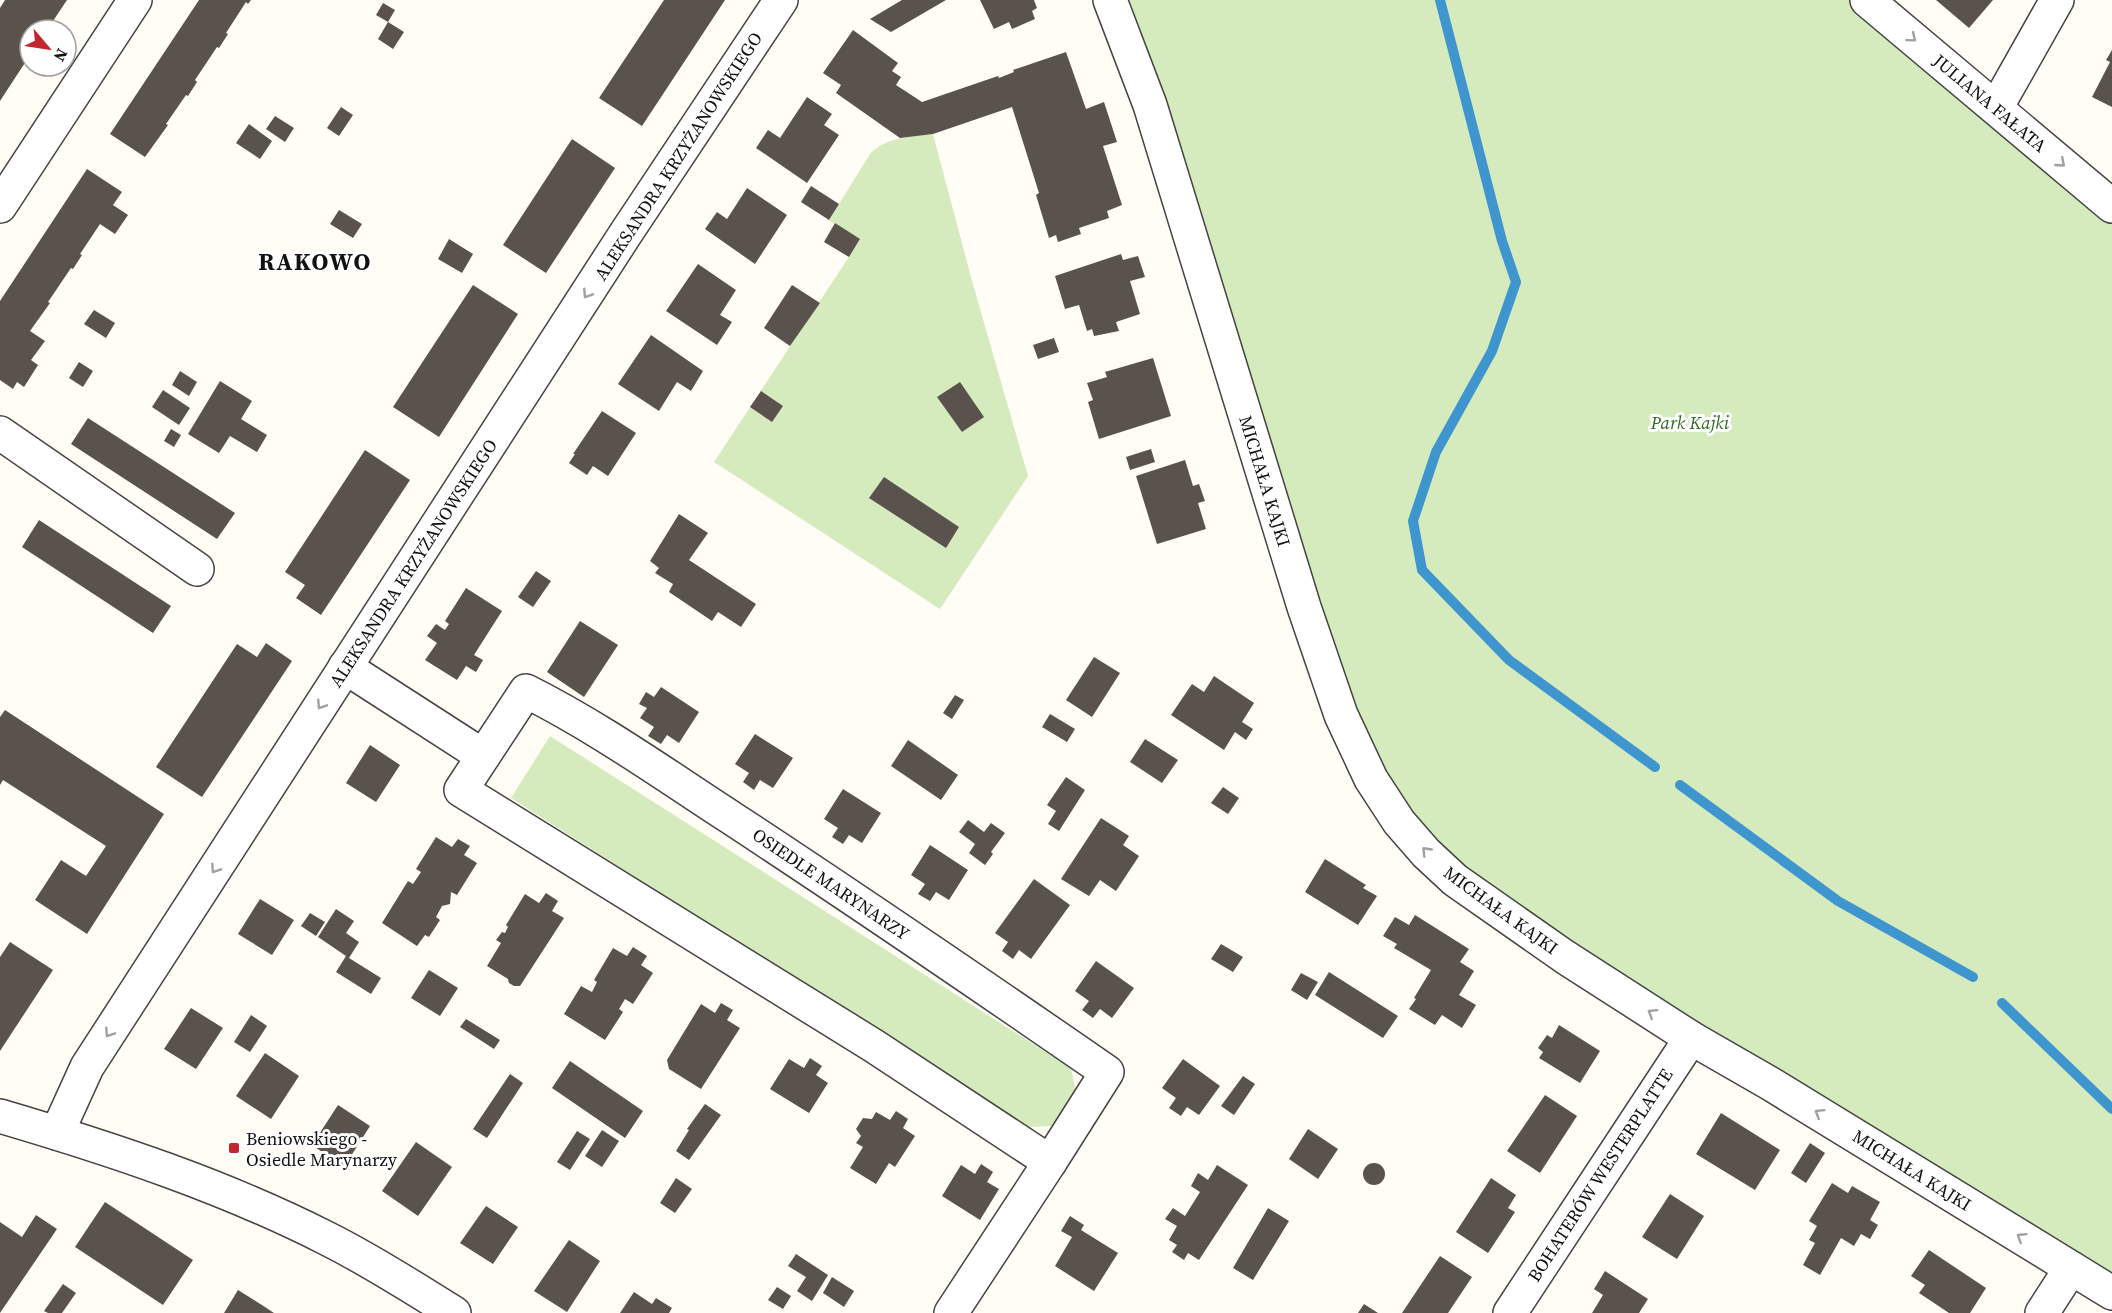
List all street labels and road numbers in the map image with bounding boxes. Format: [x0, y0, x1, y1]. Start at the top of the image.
street label: ALEKSANDRA KRZYŻANOWSKIEGO [588, 27, 768, 285]
street label: JULIANA FAŁATA [1927, 47, 2052, 158]
street label: MICHAŁA KAJKI [1233, 412, 1297, 550]
street label: ALEKSANDRA KRZYŻANOWSKIEGO [323, 434, 503, 692]
street label: OSIEDLE MARYNARZY [748, 822, 915, 946]
street label: MICHAŁA KAJKI [1439, 860, 1563, 960]
street label: BOHATERÓW WESTERPLATTE [1522, 1063, 1678, 1286]
street label: MICHAŁA KAJKI [1848, 1123, 1976, 1217]

